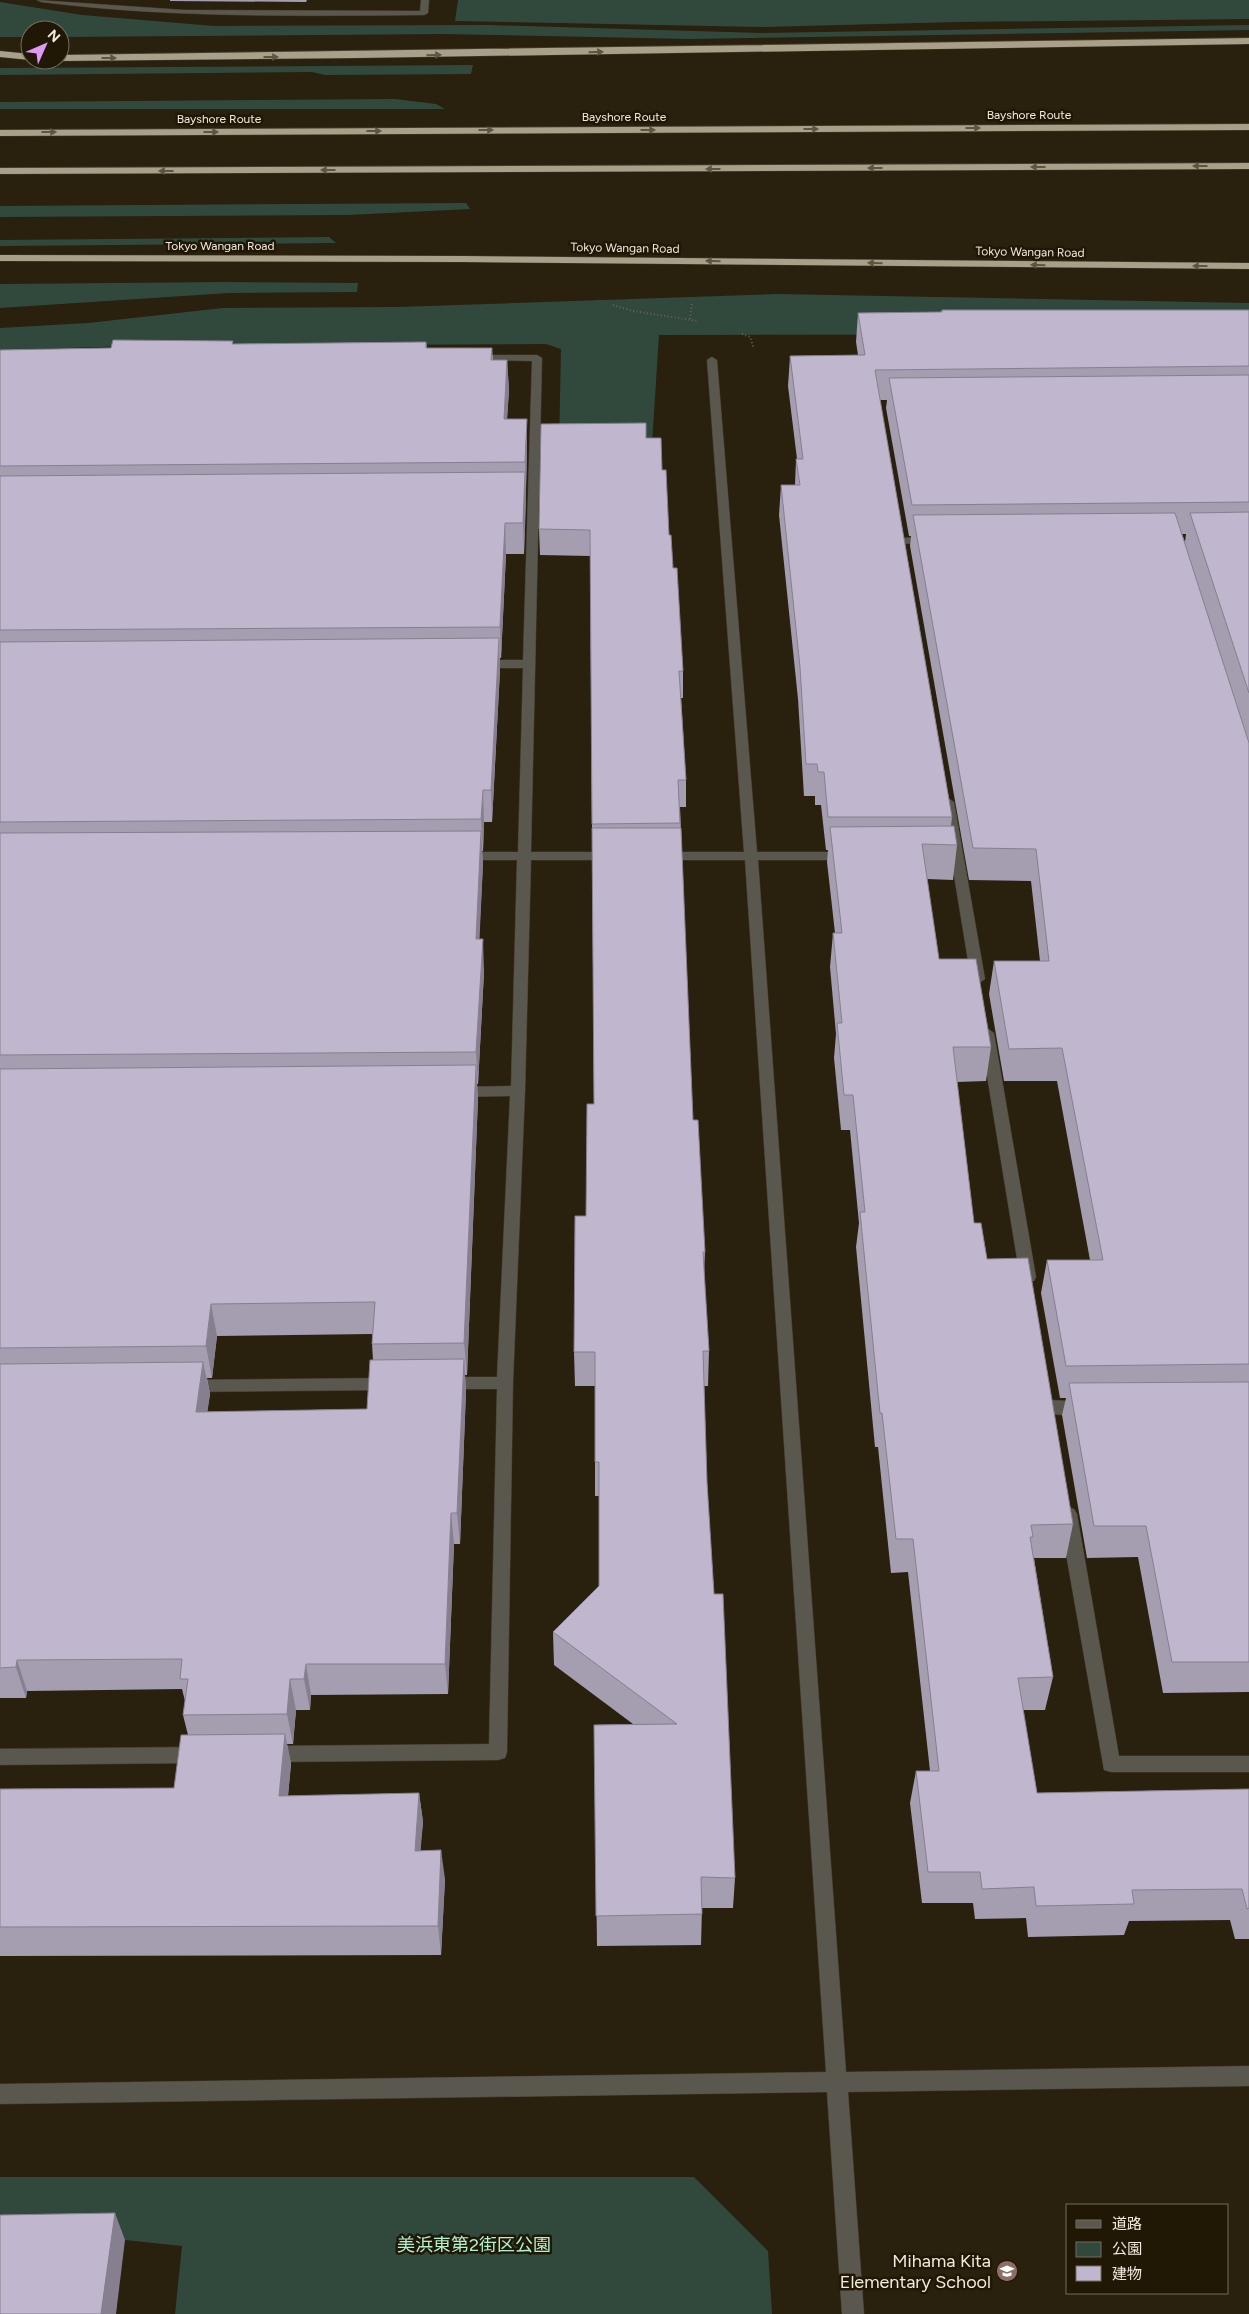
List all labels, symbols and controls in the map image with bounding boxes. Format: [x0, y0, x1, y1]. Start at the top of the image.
north arrow [20, 20, 70, 70]
text: N [44, 26, 64, 46]
one-way arrow [588, 48, 604, 56]
one-way arrow [426, 51, 442, 59]
one-way arrow [263, 53, 279, 61]
one-way arrow [101, 54, 117, 62]
street label: Bayshore Route [987, 108, 1072, 122]
street label: Bayshore Route [582, 110, 667, 124]
street label: Bayshore Route [177, 112, 262, 126]
one-way arrow [966, 124, 982, 132]
one-way arrow [803, 125, 819, 133]
one-way arrow [478, 126, 494, 134]
one-way arrow [641, 126, 657, 134]
one-way arrow [366, 127, 382, 135]
one-way arrow [41, 128, 57, 136]
one-way arrow [203, 128, 219, 136]
one-way arrow [1192, 162, 1208, 170]
one-way arrow [1030, 163, 1046, 171]
one-way arrow [867, 164, 883, 172]
one-way arrow [705, 165, 721, 173]
one-way arrow [320, 166, 336, 174]
one-way arrow [157, 167, 173, 175]
street label: Tokyo Wangan Road [165, 239, 275, 253]
street label: Tokyo Wangan Road [570, 240, 680, 256]
street label: Tokyo Wangan Road [975, 244, 1085, 260]
one-way arrow [705, 257, 721, 265]
one-way arrow [867, 259, 883, 267]
one-way arrow [1030, 261, 1046, 269]
one-way arrow [1192, 262, 1208, 270]
legend [1066, 2204, 1229, 2294]
text: 道路 [1112, 2215, 1142, 2233]
park label: 美浜東第2街区公園 [397, 2234, 551, 2256]
text: 公園 [1112, 2240, 1142, 2258]
place label: Mihama Kita Elementary School [840, 2250, 991, 2293]
school or university icon: Mihama Kita Elementary School [995, 2259, 1019, 2283]
text: 建物 [1112, 2265, 1142, 2283]

